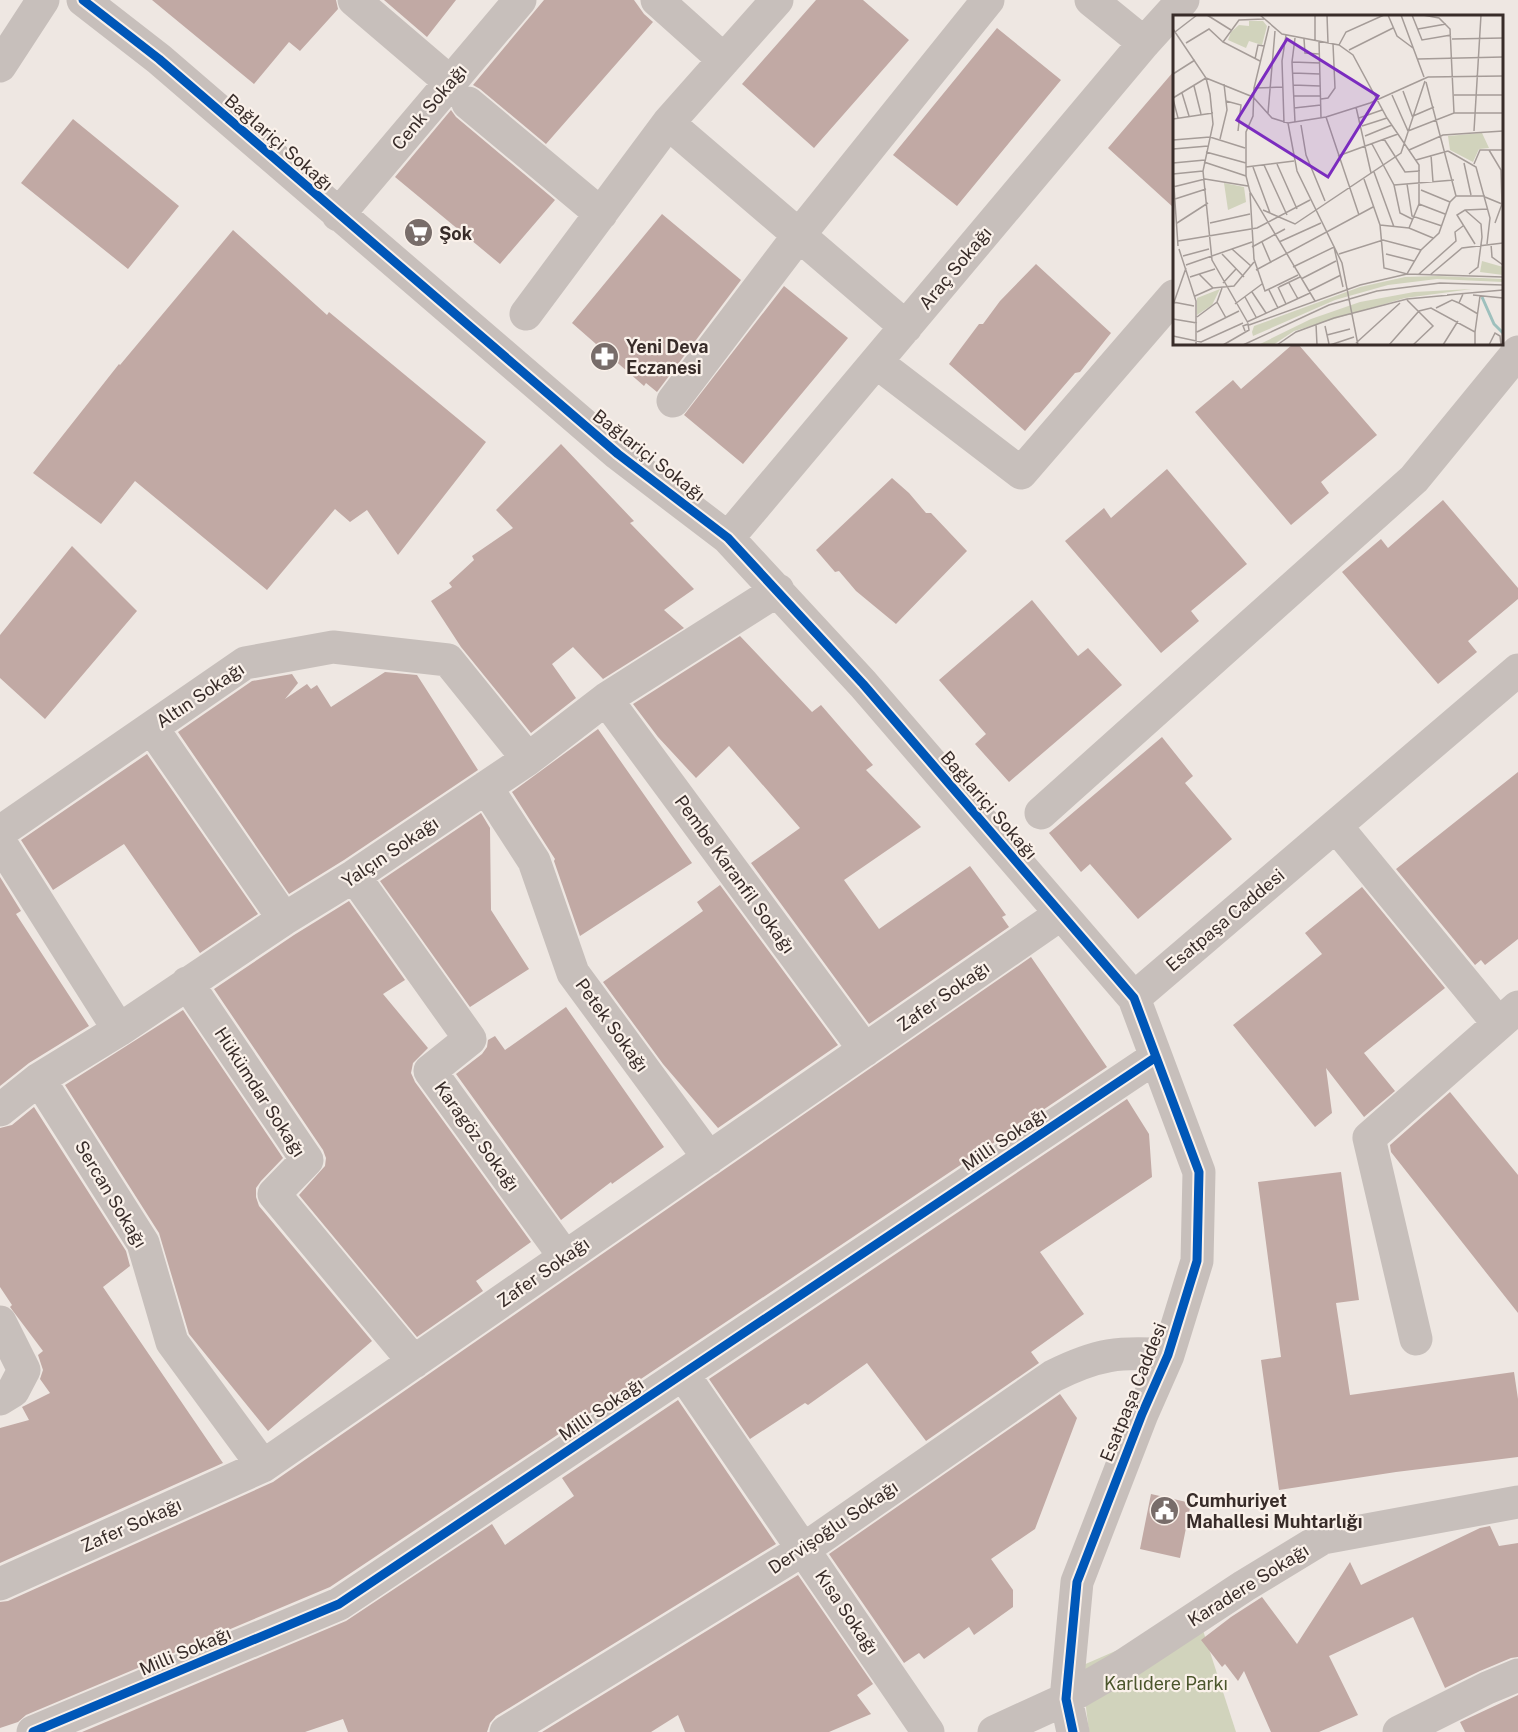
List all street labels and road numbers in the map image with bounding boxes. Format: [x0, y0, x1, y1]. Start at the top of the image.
street label: Cenk Sokağı [387, 60, 471, 154]
street label: Bağlariçi Sokağı [221, 89, 337, 195]
street label: Araç Sokağı [914, 223, 996, 313]
street label: Bağlariçi Sokağı [589, 405, 709, 505]
street label: Altın Sokağı [152, 658, 248, 732]
street label: Bağlariçi Sokağı [936, 747, 1042, 863]
street label: Pembe Karanfil Sokağı [671, 791, 799, 957]
street label: Yalçın Sokağı [338, 812, 442, 892]
street label: Esatpaşa Caddesi [1162, 864, 1288, 976]
street label: Zafer Sokağı [893, 957, 993, 1035]
street label: Petek Sokağı [571, 974, 653, 1076]
street label: Hükümdar Sokağı [210, 1023, 310, 1161]
street label: Karagöz Sokağı [430, 1077, 524, 1195]
street label: Milli Sokağı [958, 1103, 1050, 1175]
street label: Sercan Sokağı [71, 1137, 151, 1251]
street label: Zafer Sokağı [493, 1233, 593, 1311]
street label: Esatpaşa Caddesi [1096, 1319, 1170, 1465]
street label: Milli Sokağı [555, 1373, 647, 1445]
street label: Dervişoğlu Sokağı [764, 1476, 902, 1578]
street label: Zafer Sokağı [78, 1494, 184, 1556]
street label: Karadere Sokağı [1184, 1539, 1312, 1631]
street label: Kısa Sokağı [811, 1566, 883, 1658]
street label: Milli Sokağı [136, 1622, 234, 1680]

